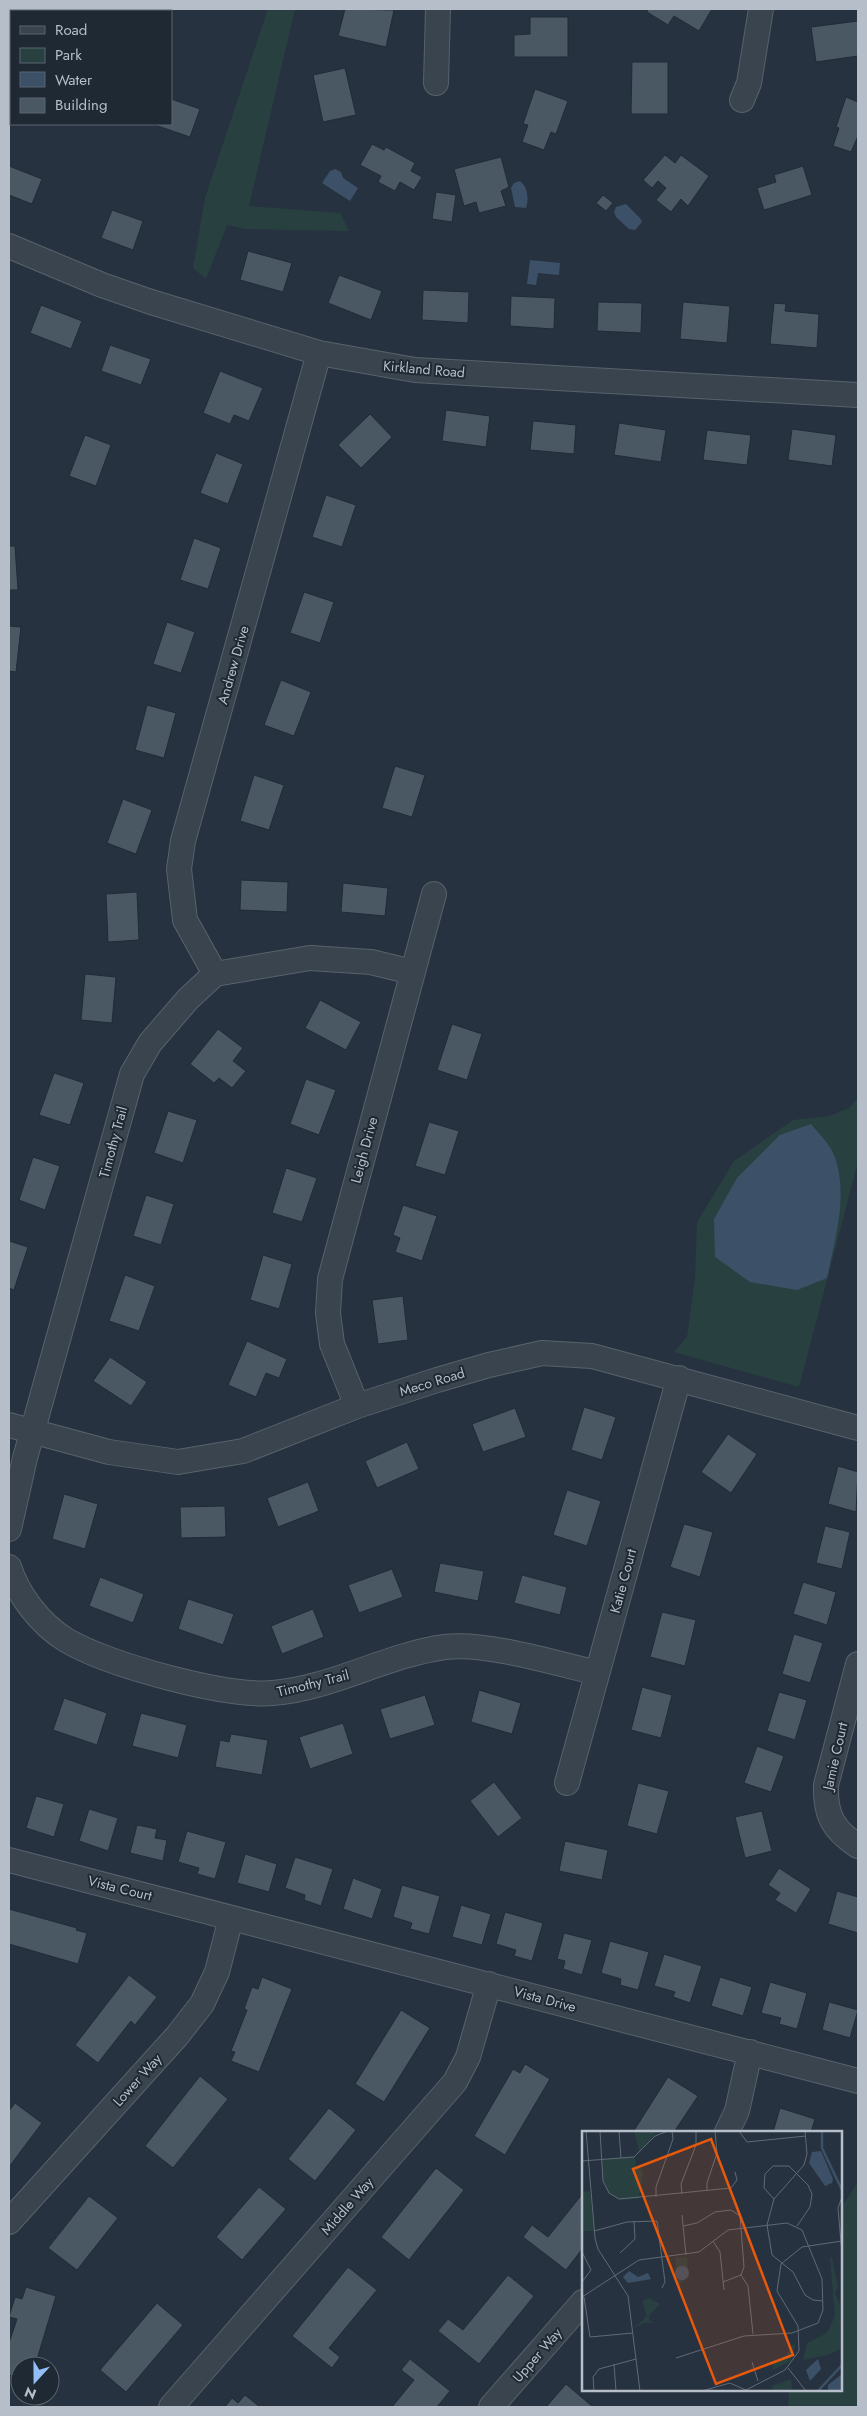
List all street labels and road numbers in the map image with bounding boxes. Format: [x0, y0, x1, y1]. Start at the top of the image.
street label: Kirkland Road [382, 355, 466, 383]
street label: Andrew Drive [212, 623, 254, 707]
street label: Timothy Trail [94, 1104, 132, 1180]
street label: Leigh Drive [346, 1115, 382, 1185]
street label: Meco Road [397, 1363, 467, 1401]
street label: Katie Court [605, 1546, 641, 1615]
street label: Timothy Trail [275, 1664, 351, 1702]
street label: Jamie Court [817, 1720, 853, 1794]
street label: Vista Court [86, 1870, 155, 1906]
street label: Vista Drive [512, 1981, 578, 2017]
street label: Lower Way [108, 2049, 167, 2111]
street label: Middle Way [316, 2172, 378, 2239]
street label: Upper Way [508, 2323, 567, 2387]

